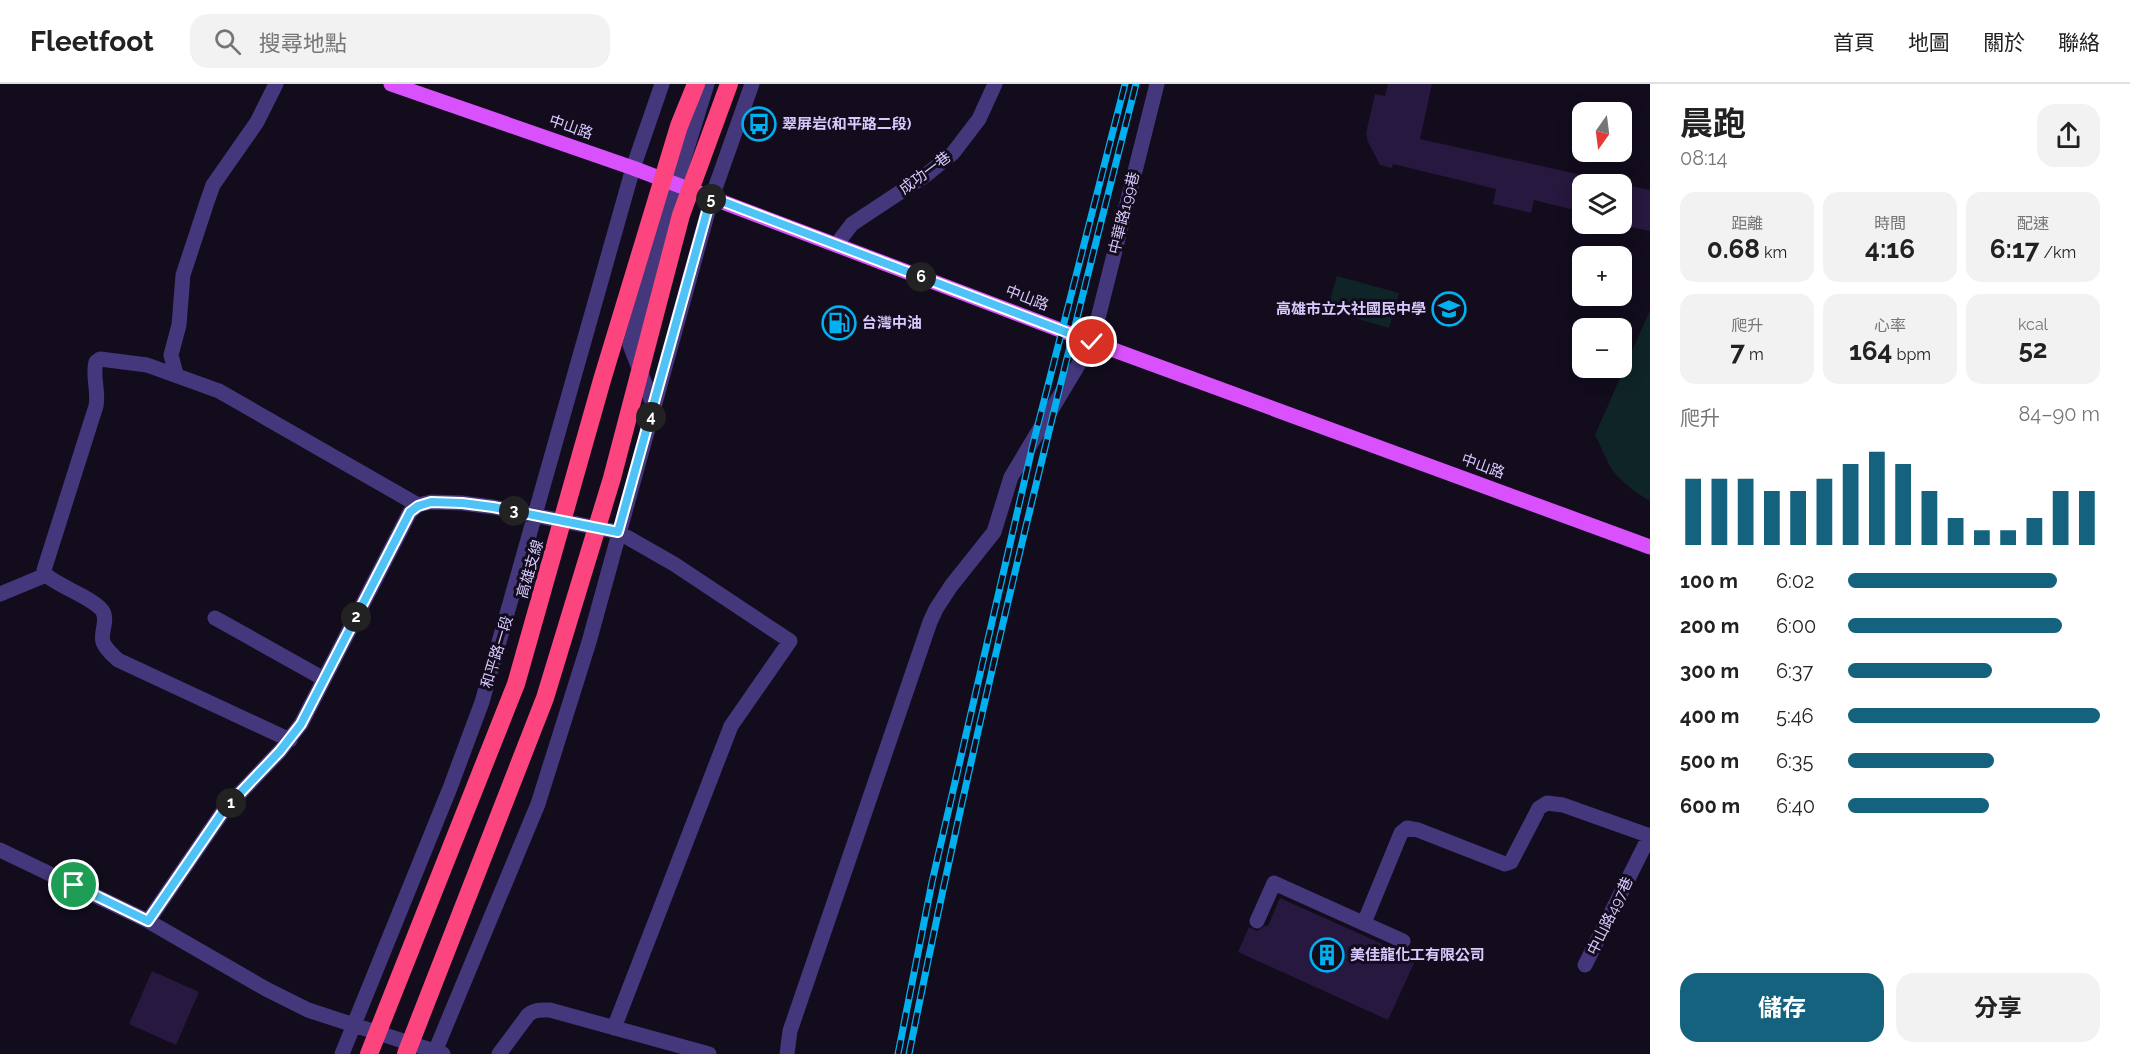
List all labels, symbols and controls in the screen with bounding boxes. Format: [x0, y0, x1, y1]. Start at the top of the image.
search box [190, 14, 610, 68]
text: Fleetfoot [30, 25, 154, 58]
icon: search [211, 25, 244, 58]
text: 搜尋地點 [259, 30, 347, 56]
text: 首頁 [1833, 30, 1875, 55]
text: 地圖 [1908, 30, 1950, 55]
text: 關於 [1983, 30, 2025, 55]
text: 聯絡 [2058, 30, 2100, 55]
north arrow [1572, 102, 1632, 162]
map controls [1572, 102, 1632, 378]
text: 晨跑 [1680, 104, 1746, 143]
button: share [2037, 104, 2100, 167]
bus stop icon: 翠屏岩(和平路二段) [741, 106, 777, 142]
street label: 中山路 [547, 111, 595, 143]
place label: 翠屏岩(和平路二段) [782, 115, 912, 133]
text: 08:14 [1680, 146, 1727, 170]
street label: 成功一巷 [896, 148, 954, 198]
street label: 中華路199巷 [1105, 170, 1143, 256]
button: layers [1572, 174, 1632, 234]
pin: 5 [696, 184, 726, 214]
text: 5 [707, 189, 715, 208]
text: 距離 [1731, 214, 1763, 233]
text: 時間 [1874, 214, 1906, 233]
text: 配速 [2017, 214, 2049, 233]
text: 0.68 [1707, 234, 1760, 264]
text: 4:16 [1865, 234, 1915, 264]
text: 6:17 [1990, 234, 2039, 264]
text: km [1760, 243, 1787, 262]
text: /km [2039, 243, 2076, 262]
button: + [1572, 246, 1632, 306]
pin: 6 [906, 262, 936, 292]
text: 6 [916, 267, 926, 286]
street label: 中山路 [1003, 282, 1051, 314]
school or university icon: 高雄市立大社國民中學 [1431, 291, 1467, 327]
place label: 高雄市立大社國民中學 [1276, 300, 1426, 318]
fuel station icon: 台灣中油 [821, 305, 857, 341]
place label: 台灣中油 [862, 314, 922, 332]
text: kcal [2018, 315, 2048, 334]
pin [1066, 316, 1117, 367]
text: 爬升 [1731, 316, 1763, 335]
text: 心率 [1874, 316, 1906, 335]
button: − [1572, 318, 1632, 378]
icon: check [1075, 325, 1108, 358]
text: 52 [2018, 334, 2048, 364]
text: 7 [1730, 336, 1745, 366]
text: 164 [1849, 336, 1892, 366]
text: m [1745, 345, 1764, 364]
text: bpm [1892, 345, 1931, 364]
pin: 4 [636, 402, 666, 432]
text: 84–90 m [2018, 402, 2100, 426]
text: 爬升 [1680, 406, 1720, 430]
text: 4 [646, 407, 656, 426]
street label: 中山路 [1459, 450, 1507, 482]
pin: 3 [499, 496, 529, 526]
text: 3 [510, 501, 518, 520]
street label: 高雄支線 [513, 538, 547, 600]
text: 100 m [1680, 569, 1738, 593]
text: 6:02 [1776, 569, 1814, 593]
pin: 2 [341, 602, 371, 632]
text: 2 [351, 607, 361, 626]
street label: 和平路一段 [477, 613, 517, 691]
text: 200 m [1680, 614, 1739, 638]
text: 6:00 [1776, 614, 1816, 638]
text: 300 m [1680, 659, 1739, 683]
text: 6:37 [1776, 659, 1813, 683]
text: 400 m [1680, 704, 1739, 728]
text: 5:46 [1776, 704, 1814, 728]
text: 500 m [1680, 749, 1739, 773]
text: 6:35 [1776, 749, 1813, 773]
pin: 1 [216, 788, 246, 818]
text: 1 [227, 793, 235, 812]
text: 600 m [1680, 794, 1740, 818]
text: 6:40 [1776, 794, 1815, 818]
pin [48, 859, 99, 910]
icon: arrive [57, 868, 90, 901]
street label: 中山路497巷 [1583, 874, 1637, 958]
building icon: 美佳龍化工有限公司 [1309, 937, 1345, 973]
place label: 美佳龍化工有限公司 [1350, 946, 1485, 964]
button: 儲存 [1680, 973, 1884, 1042]
button: 分享 [1896, 973, 2100, 1042]

